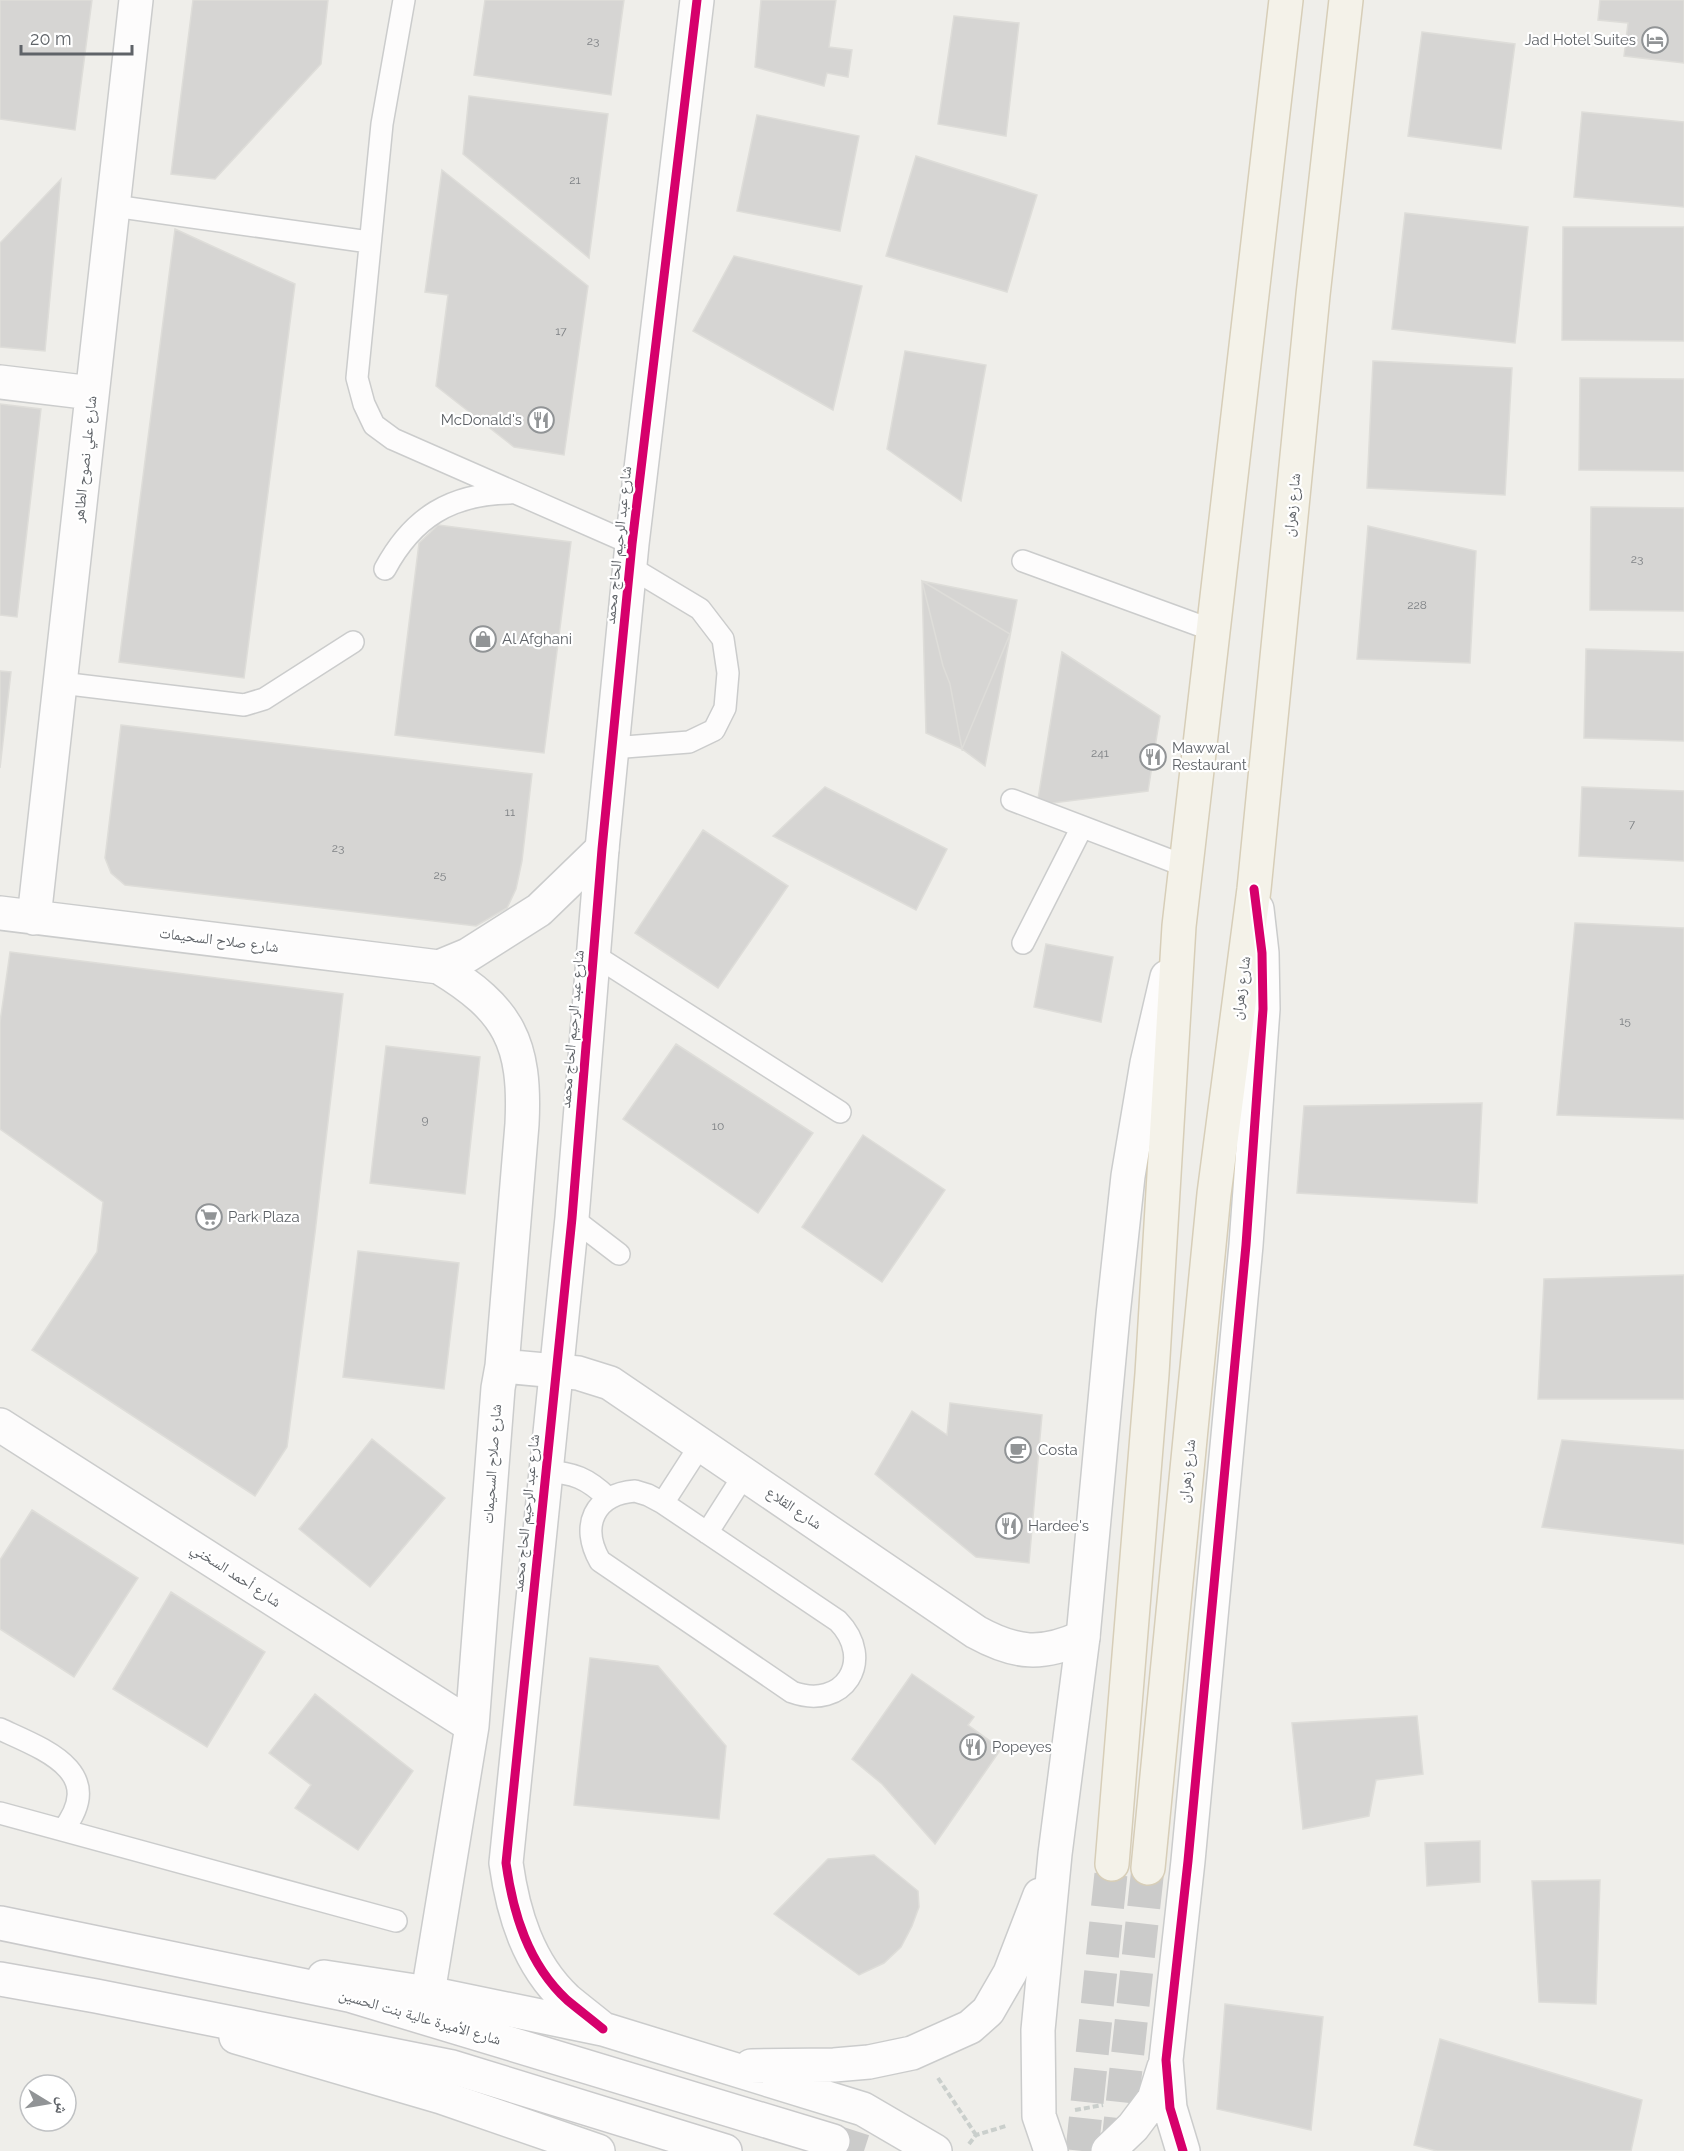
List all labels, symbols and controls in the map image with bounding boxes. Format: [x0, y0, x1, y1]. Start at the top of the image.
scale bar [21, 18, 132, 56]
hotel icon: Jad Hotel Suites [1640, 25, 1670, 55]
text: 20 m [30, 28, 72, 49]
place label: Jad Hotel Suites [1524, 31, 1636, 49]
house number: 23 [587, 34, 599, 48]
house number: 21 [569, 173, 581, 187]
house number: 17 [555, 324, 567, 338]
street label: شارع علي نصوح الطاهر [69, 394, 103, 525]
restaurant icon: McDonald's [526, 405, 556, 435]
place label: McDonald's [441, 411, 522, 429]
street label: شارع عبد الرحيم الحاج محمد [601, 465, 636, 625]
street label: شارع زهران [1280, 472, 1305, 538]
house number: 23 [1631, 552, 1643, 566]
house number: 228 [1407, 598, 1427, 612]
shop icon: Al Afghani [468, 624, 498, 654]
place label: Al Afghani [502, 630, 572, 648]
place label: Mawwal Restaurant [1172, 739, 1247, 774]
restaurant icon: Mawwal Restaurant [1138, 742, 1168, 772]
house number: 241 [1091, 746, 1109, 760]
house number: 11 [505, 805, 515, 819]
house number: 7 [1629, 817, 1636, 831]
house number: 23 [332, 841, 344, 855]
house number: 25 [434, 868, 447, 882]
street label: شارع صلاح السحيمات [158, 924, 280, 957]
street label: شارع عبد الرحيم الحاج محمد [556, 949, 589, 1109]
street label: شارع زهران [1228, 955, 1255, 1021]
house number: 15 [1619, 1014, 1631, 1028]
house number: 9 [421, 1113, 429, 1127]
house number: 10 [712, 1119, 724, 1133]
supermarket icon: Park Plaza [194, 1202, 224, 1232]
place label: Park Plaza [228, 1208, 300, 1226]
street label: شارع صلاح السحيمات [479, 1403, 506, 1525]
street label: شارع عبد الرحيم الحاج محمد [509, 1433, 544, 1593]
cafe icon: Costa [1003, 1435, 1033, 1465]
street label: شارع زهران [1175, 1438, 1200, 1504]
place label: Costa [1038, 1441, 1078, 1459]
street label: شارع القلاع [762, 1483, 825, 1534]
restaurant icon: Hardee's [994, 1511, 1024, 1541]
place label: Hardee's [1028, 1517, 1089, 1535]
street label: شارع أحمد السخني [186, 1539, 285, 1613]
restaurant icon: Popeyes [958, 1732, 988, 1762]
place label: Popeyes [992, 1738, 1052, 1756]
street label: شارع الأميرة عالية بنت الحسين [337, 1985, 503, 2050]
north arrow [18, 2073, 78, 2133]
text: ش [51, 2096, 73, 2116]

